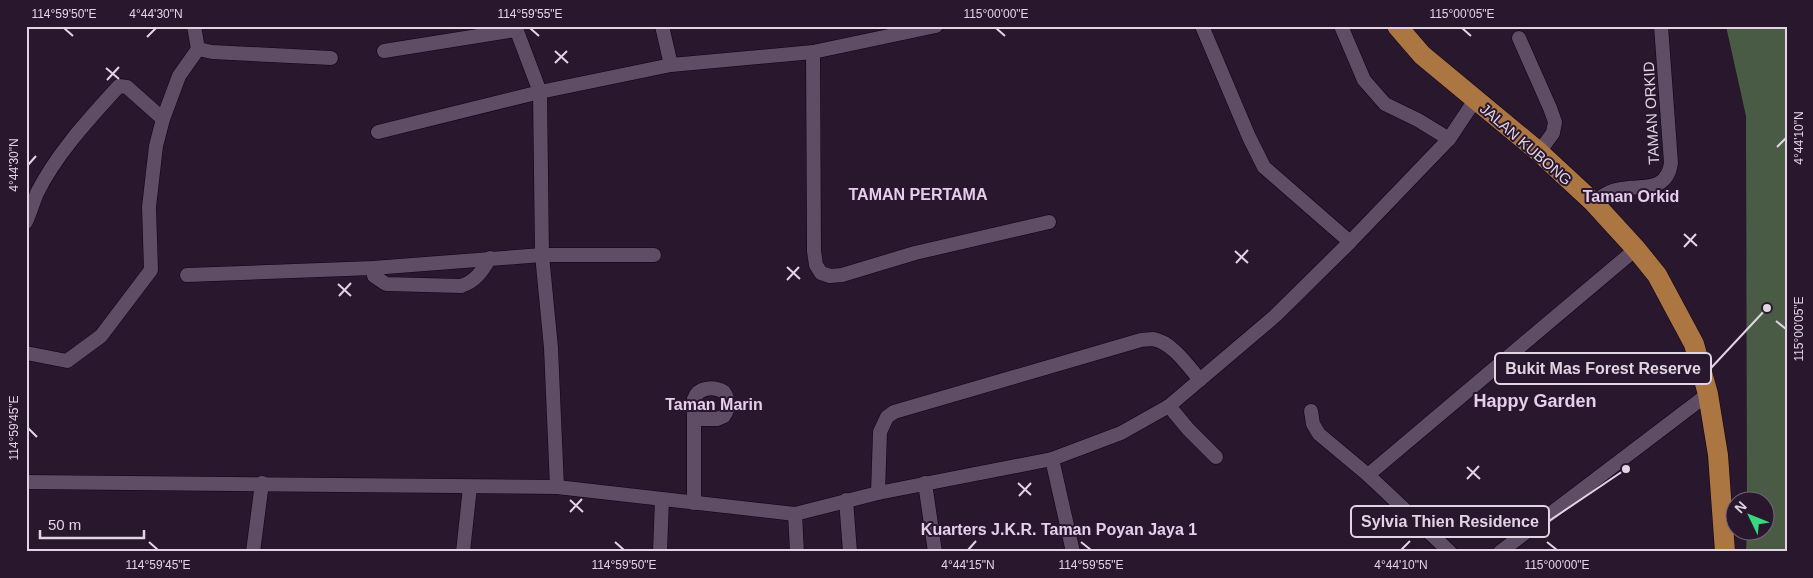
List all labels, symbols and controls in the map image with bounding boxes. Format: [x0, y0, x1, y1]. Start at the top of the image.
text: 114°59'50"E [31, 7, 97, 21]
text: 4°44'30"N [129, 7, 183, 21]
text: 114°59'55"E [497, 7, 563, 21]
text: 115°00'00"E [963, 7, 1029, 21]
text: 115°00'05"E [1429, 7, 1495, 21]
street label: TAMAN ORKID [1640, 61, 1662, 165]
street label: JALAN KUBONG [1477, 100, 1575, 188]
text: 4°44'10"N [1792, 111, 1806, 165]
text: 4°44'30"N [7, 138, 21, 192]
district label: TAMAN PERTAMA [849, 186, 988, 203]
district label: Taman Orkid [1583, 188, 1679, 205]
text: 115°00'05"E [1792, 296, 1806, 362]
callout: Bukit Mas Forest Reserve [1495, 353, 1711, 384]
text: Bukit Mas Forest Reserve [1505, 360, 1701, 377]
district label: Happy Garden [1473, 391, 1597, 411]
text: 114°59'45"E [7, 395, 21, 461]
district label: Taman Marin [665, 396, 763, 413]
north arrow [1726, 490, 1776, 540]
text: N [1731, 498, 1750, 516]
callout: Sylvia Thien Residence [1351, 506, 1549, 537]
scale bar [40, 508, 144, 540]
text: Sylvia Thien Residence [1361, 513, 1539, 530]
text: 50 m [48, 516, 81, 533]
district label: Kuarters J.K.R. Taman Poyan Jaya 1 [921, 521, 1197, 538]
text: 114°59'45"E [125, 558, 191, 572]
text: 114°59'50"E [591, 558, 657, 572]
text: 4°44'15"N [941, 558, 995, 572]
text: 114°59'55"E [1058, 558, 1124, 572]
text: 4°44'10"N [1374, 558, 1428, 572]
text: 115°00'00"E [1524, 558, 1590, 572]

